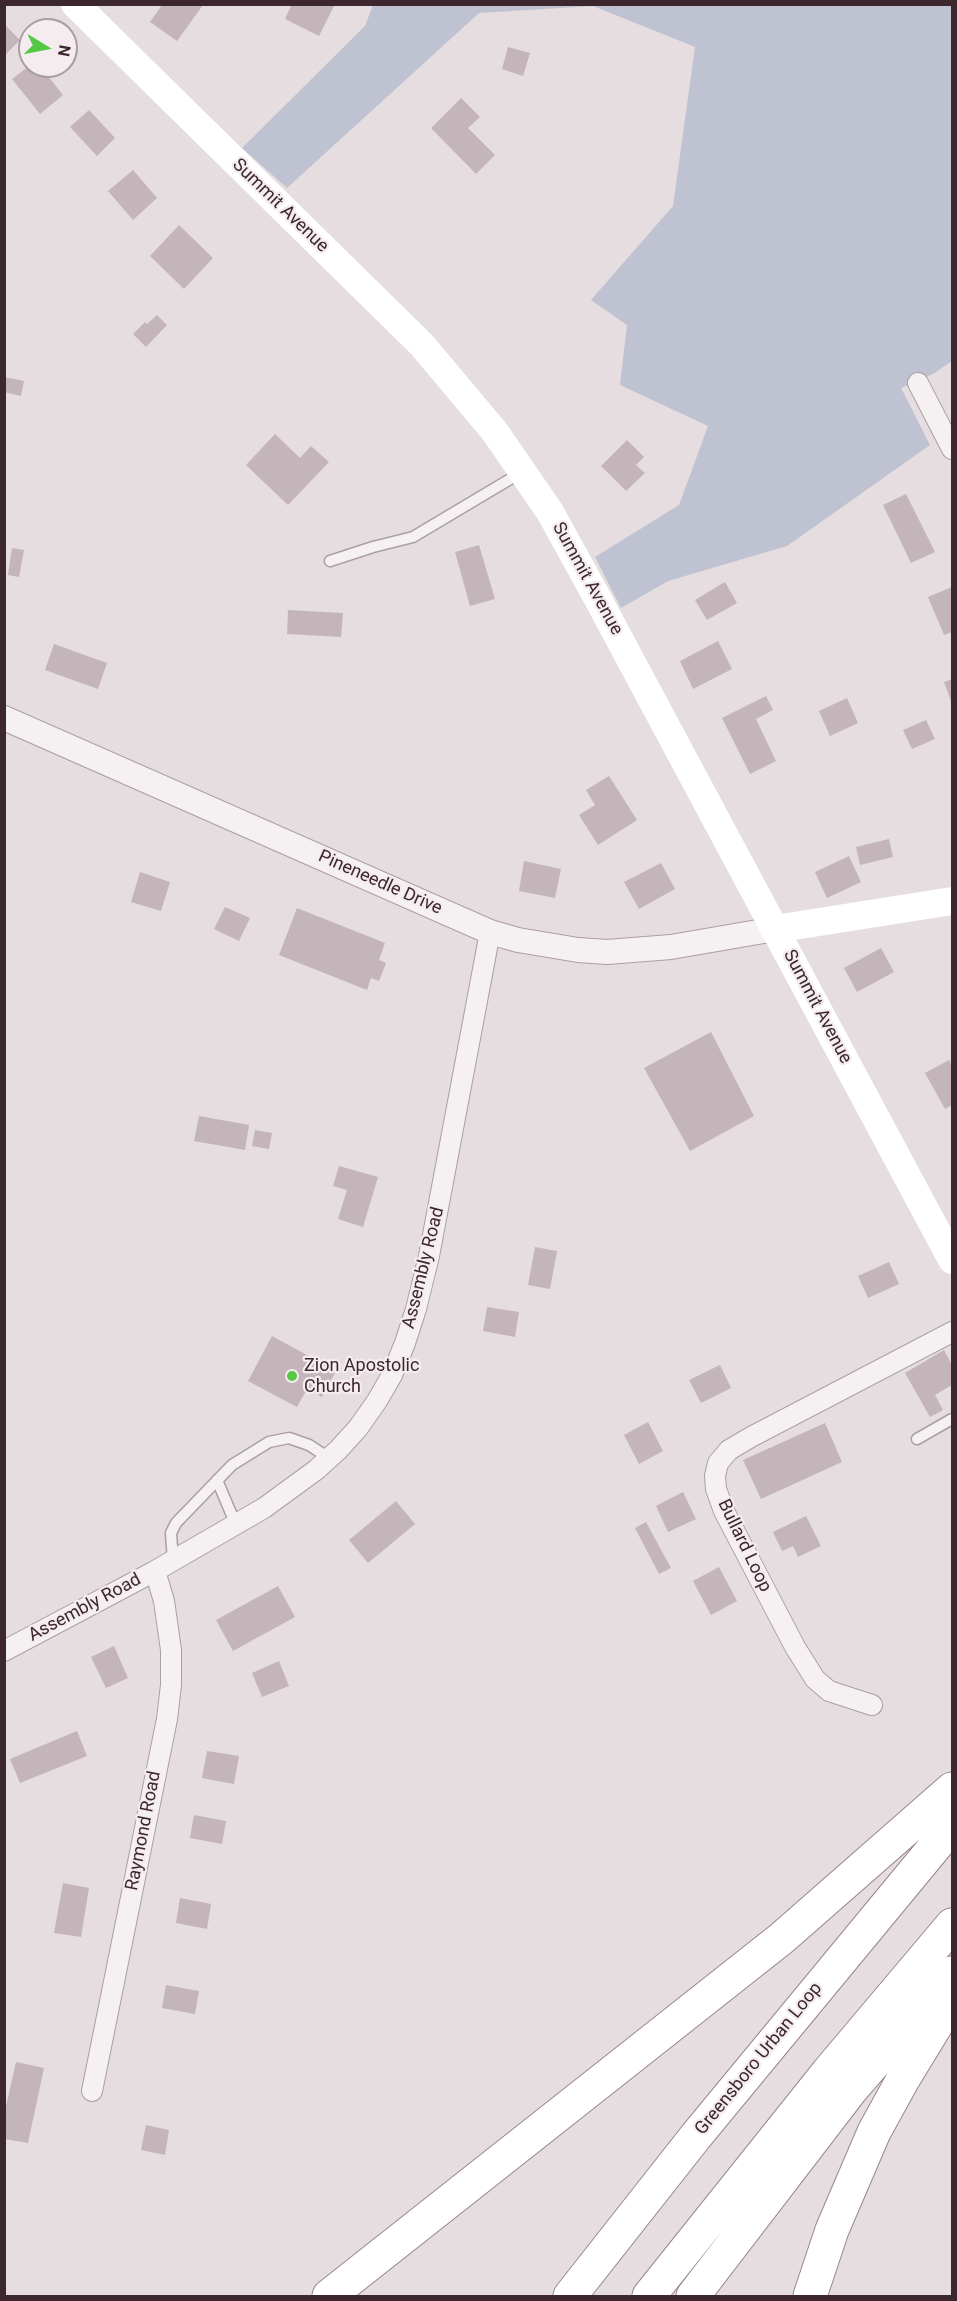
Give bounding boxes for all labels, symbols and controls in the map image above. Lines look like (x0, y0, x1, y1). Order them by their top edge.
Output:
north arrow (18, 18, 78, 78)
text: N (54, 44, 75, 58)
street label: Summit Avenue (227, 155, 333, 257)
street label: Summit Avenue (547, 519, 627, 639)
street label: Pineneedle Drive (315, 846, 445, 920)
street label: Summit Avenue (778, 946, 856, 1068)
street label: Assembly Road (398, 1205, 450, 1331)
place label: Zion Apostolic Church (304, 1355, 419, 1398)
marker: Zion Apostolic Church (285, 1369, 299, 1383)
street label: Bullard Loop (712, 1496, 776, 1596)
street label: Assembly Road (25, 1569, 145, 1647)
street label: Raymond Road (122, 1769, 166, 1893)
street label: Greensboro Urban Loop (691, 1978, 827, 2140)

